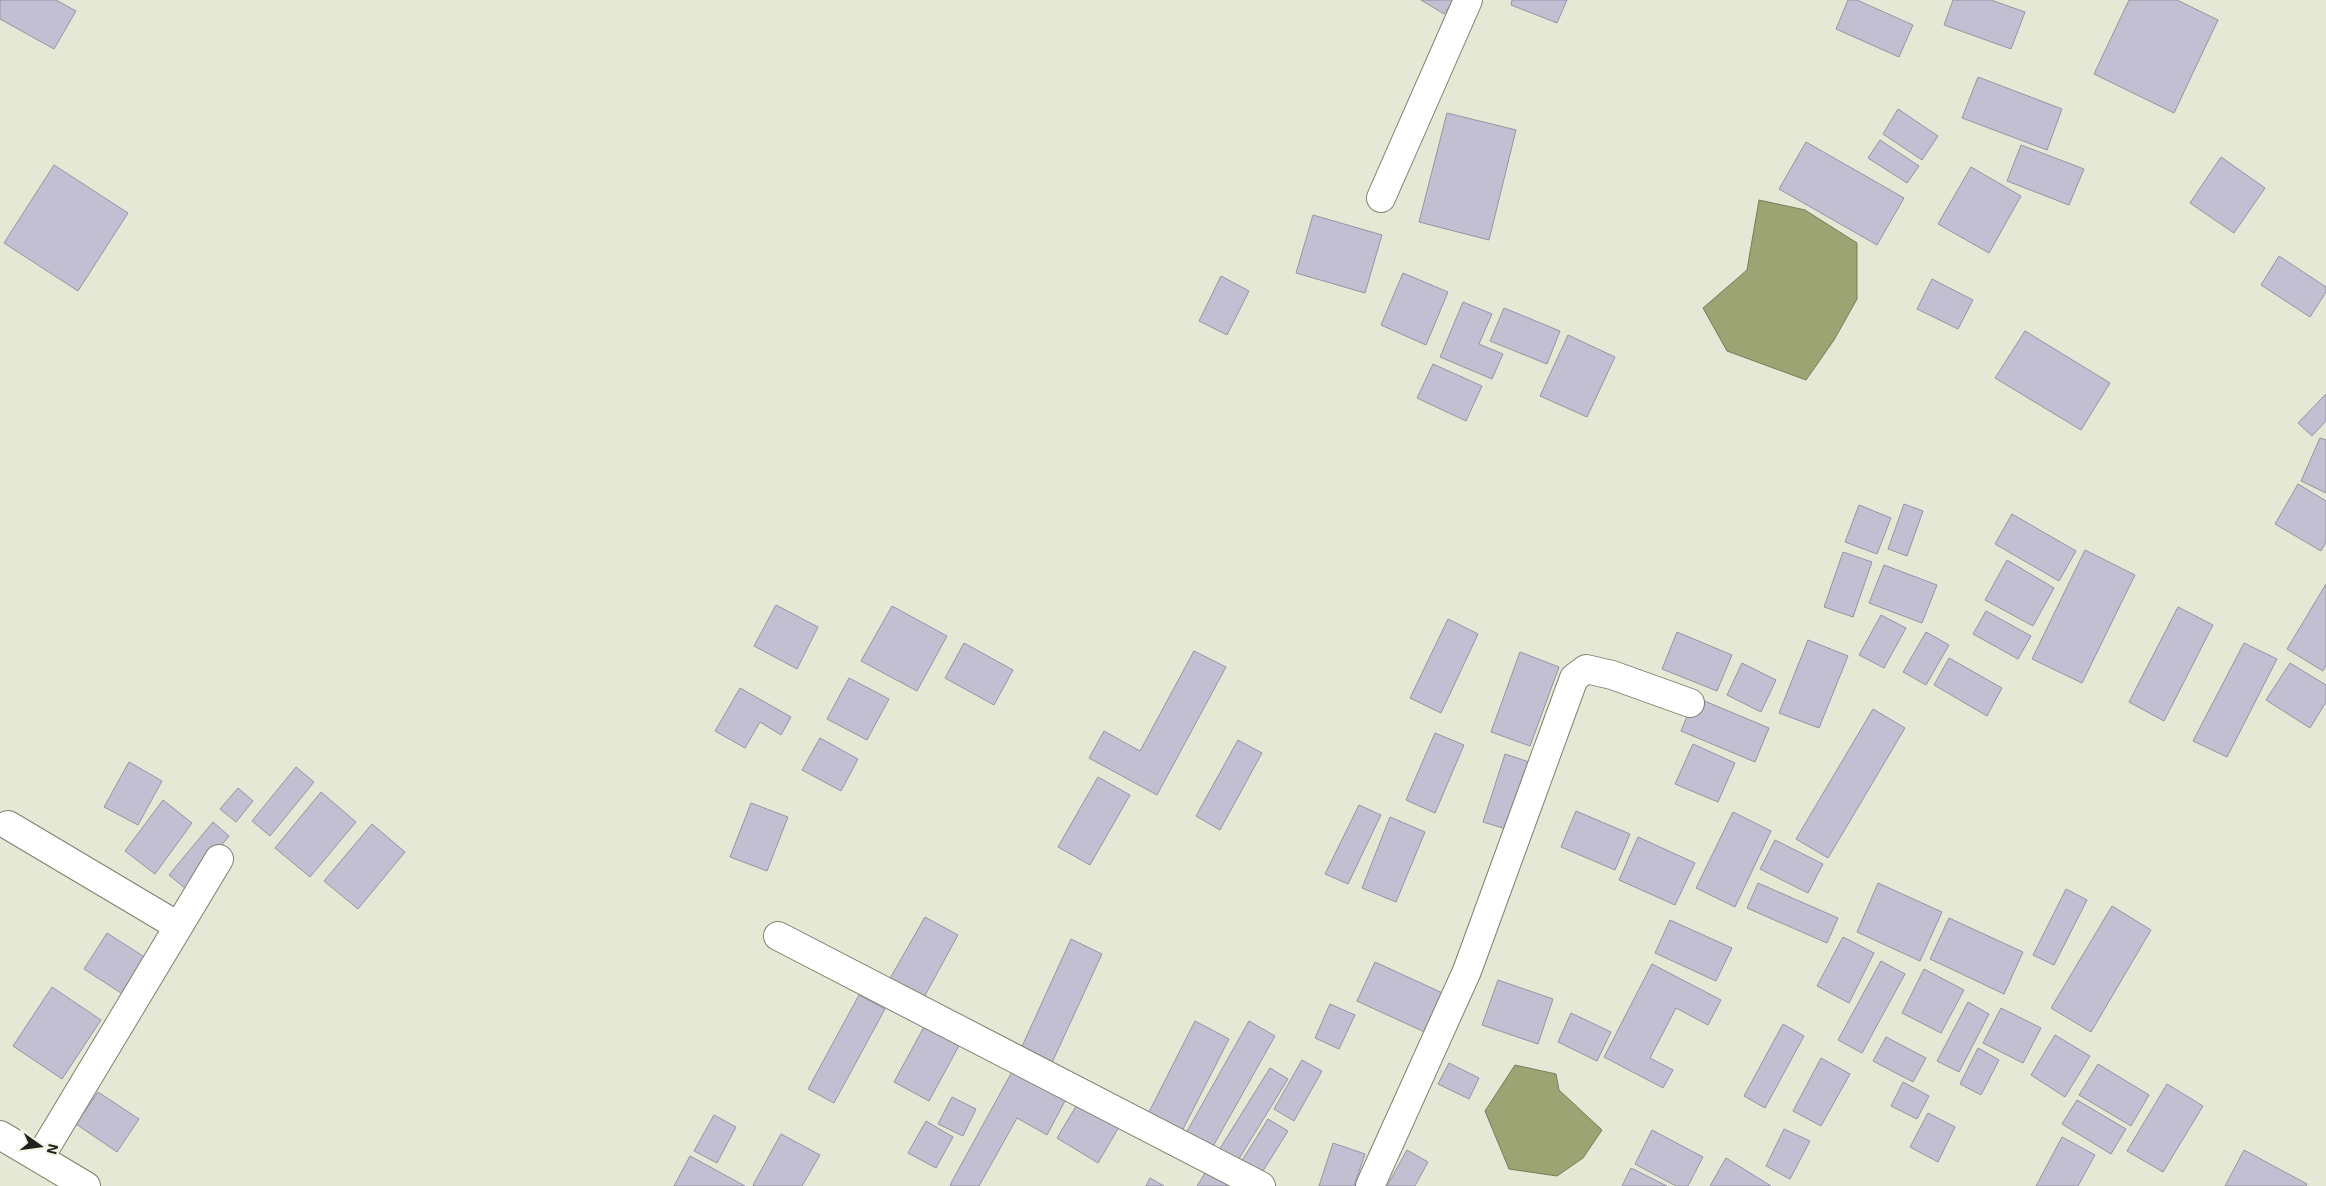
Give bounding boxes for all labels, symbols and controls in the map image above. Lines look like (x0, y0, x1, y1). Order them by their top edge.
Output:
north arrow (15, 1121, 65, 1171)
text: N (44, 1142, 63, 1156)

